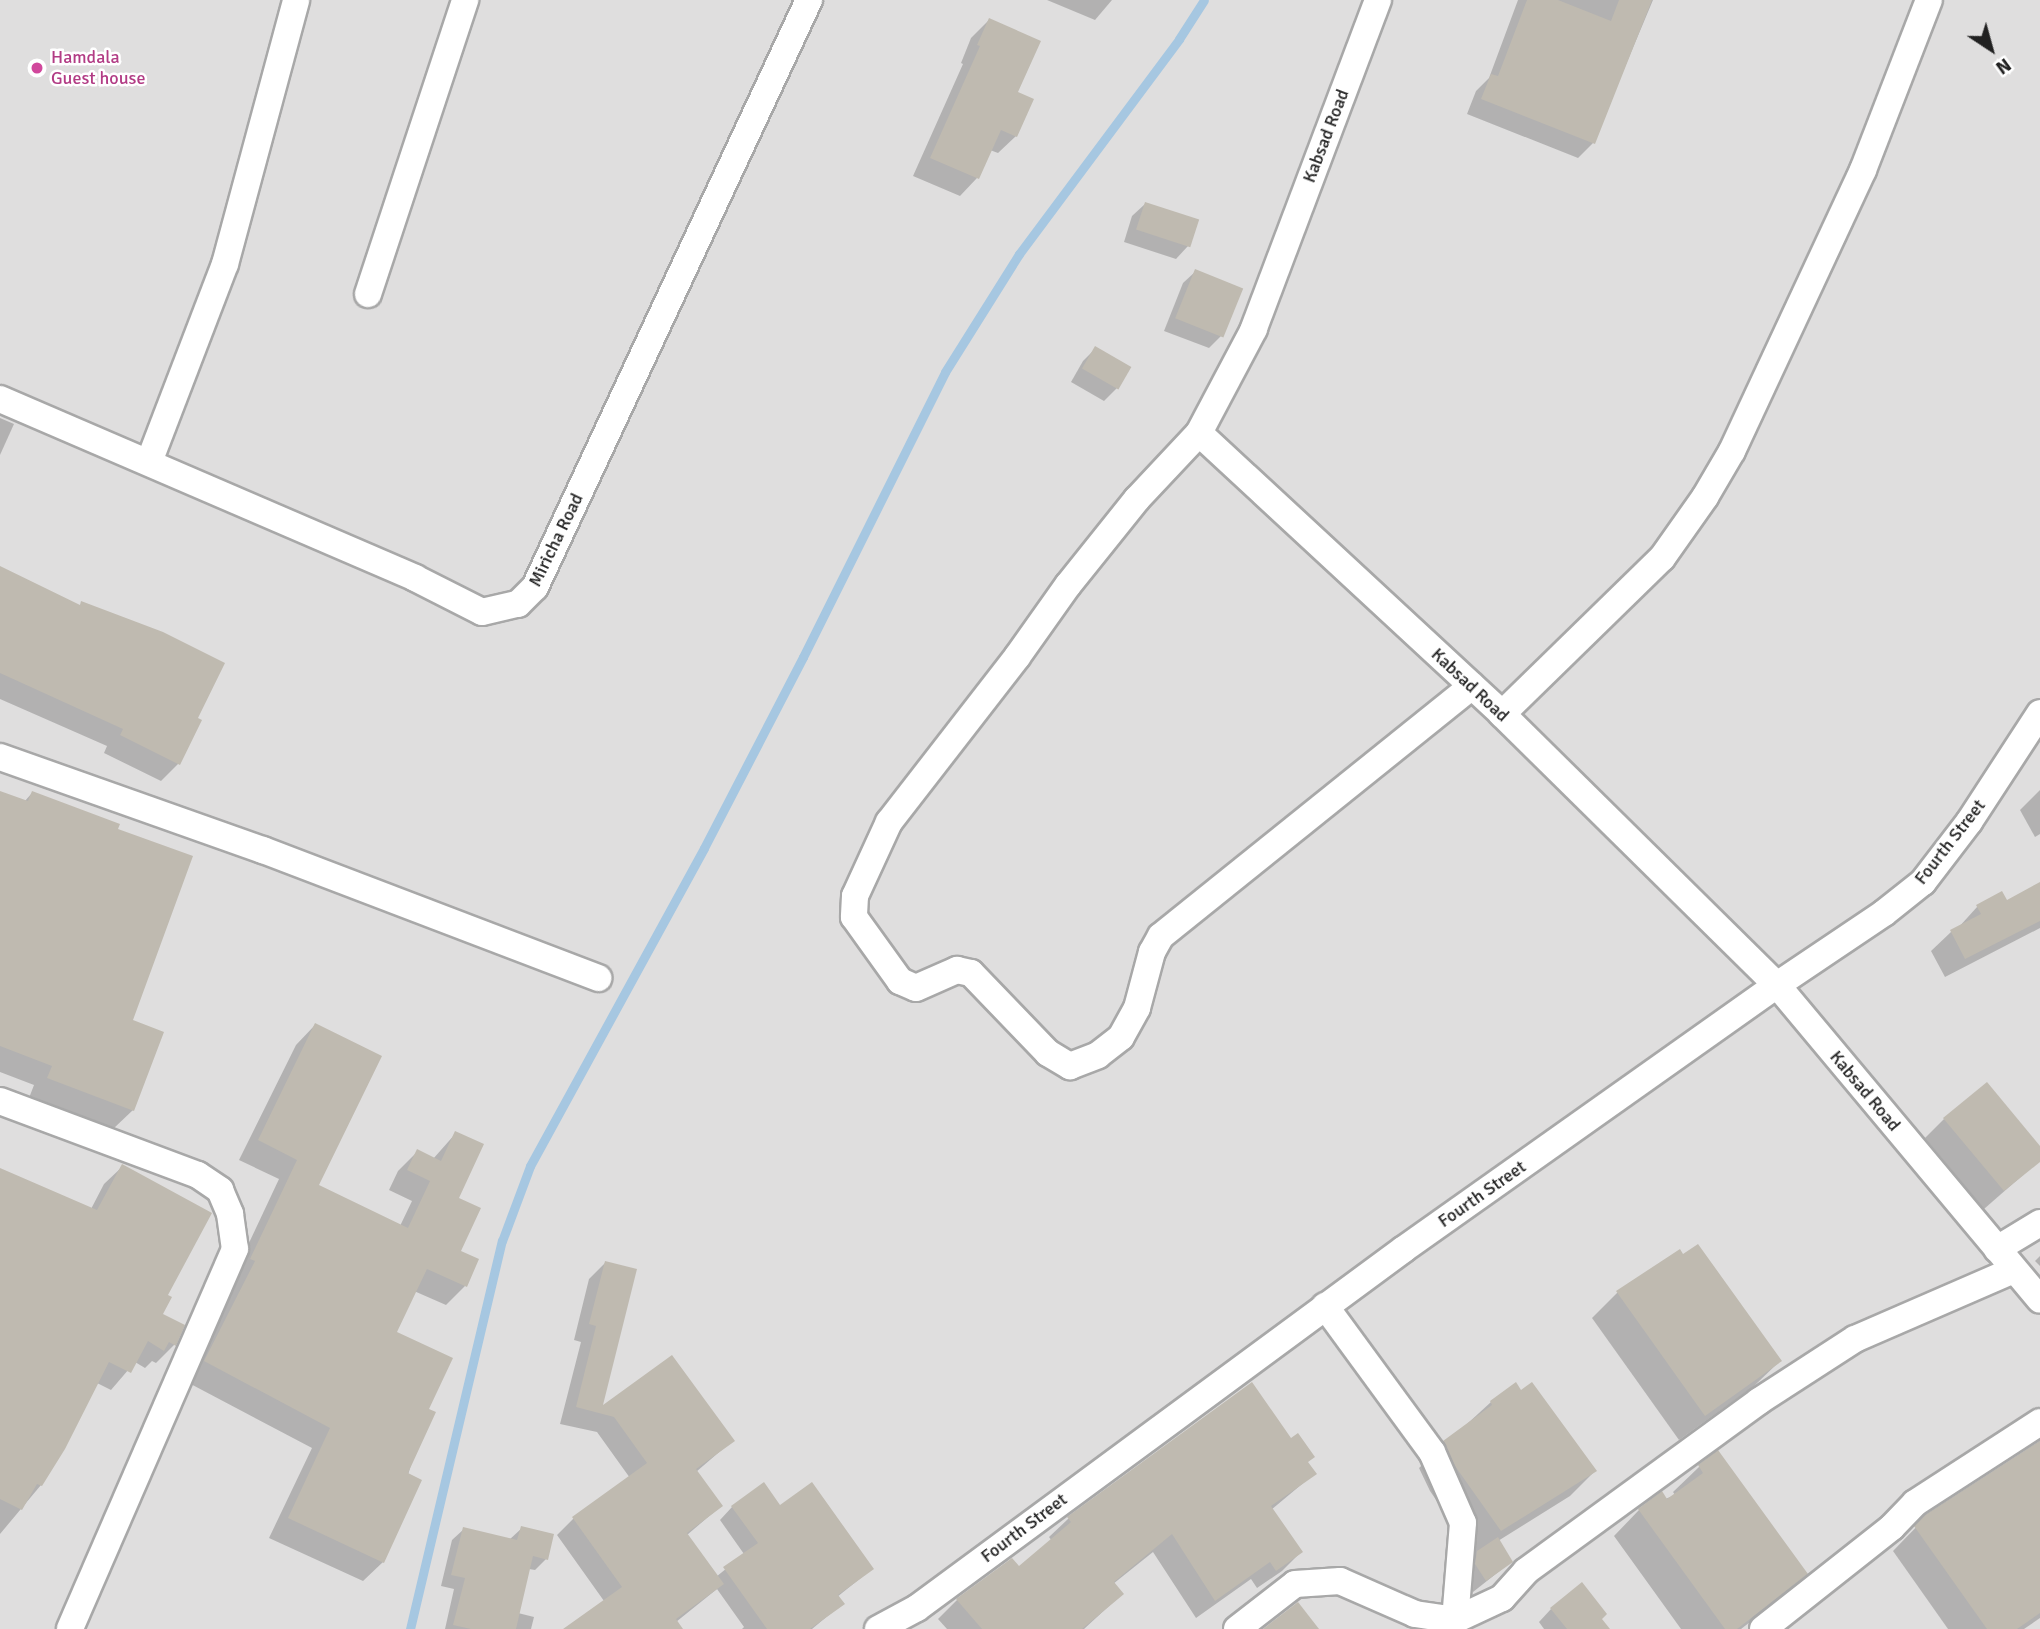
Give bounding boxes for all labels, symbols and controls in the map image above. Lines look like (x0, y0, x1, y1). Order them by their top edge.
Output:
north arrow (1956, 14, 2026, 84)
place label: Hamdala Guest house (51, 47, 145, 90)
text: N (1991, 52, 2016, 80)
marker: Hamdala Guest house (29, 60, 45, 76)
street label: Kabsad Road (1298, 86, 1354, 186)
street label: Miricha Road (524, 490, 588, 590)
street label: Kabsad Road (1427, 644, 1513, 726)
street label: Fourth Street (1910, 795, 1990, 889)
street label: Kabsad Road (1825, 1046, 1905, 1136)
street label: Fourth Street (1434, 1156, 1530, 1232)
street label: Fourth Street (977, 1489, 1071, 1567)

